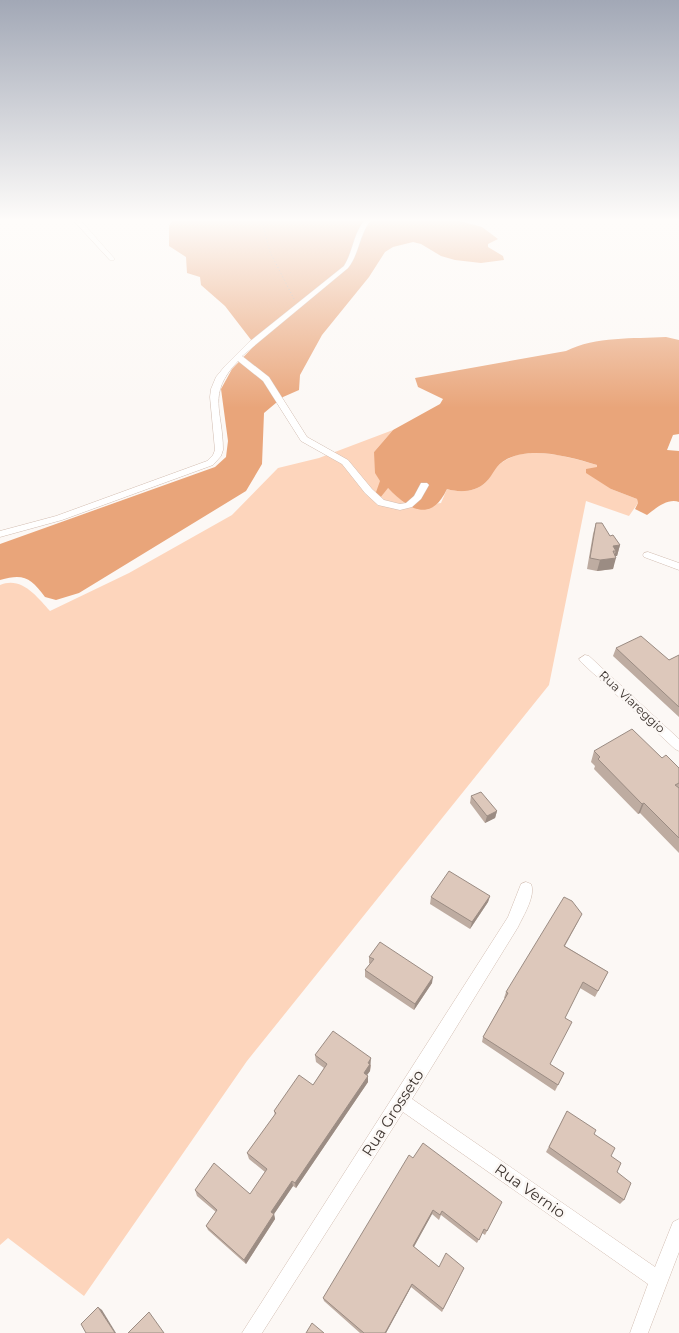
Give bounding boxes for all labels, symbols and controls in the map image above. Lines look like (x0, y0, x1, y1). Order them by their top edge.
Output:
street label: Rua Viareggio (596, 667, 668, 736)
street label: Rua Grosseto (358, 1066, 428, 1160)
street label: Rua Vernio (491, 1159, 569, 1222)

